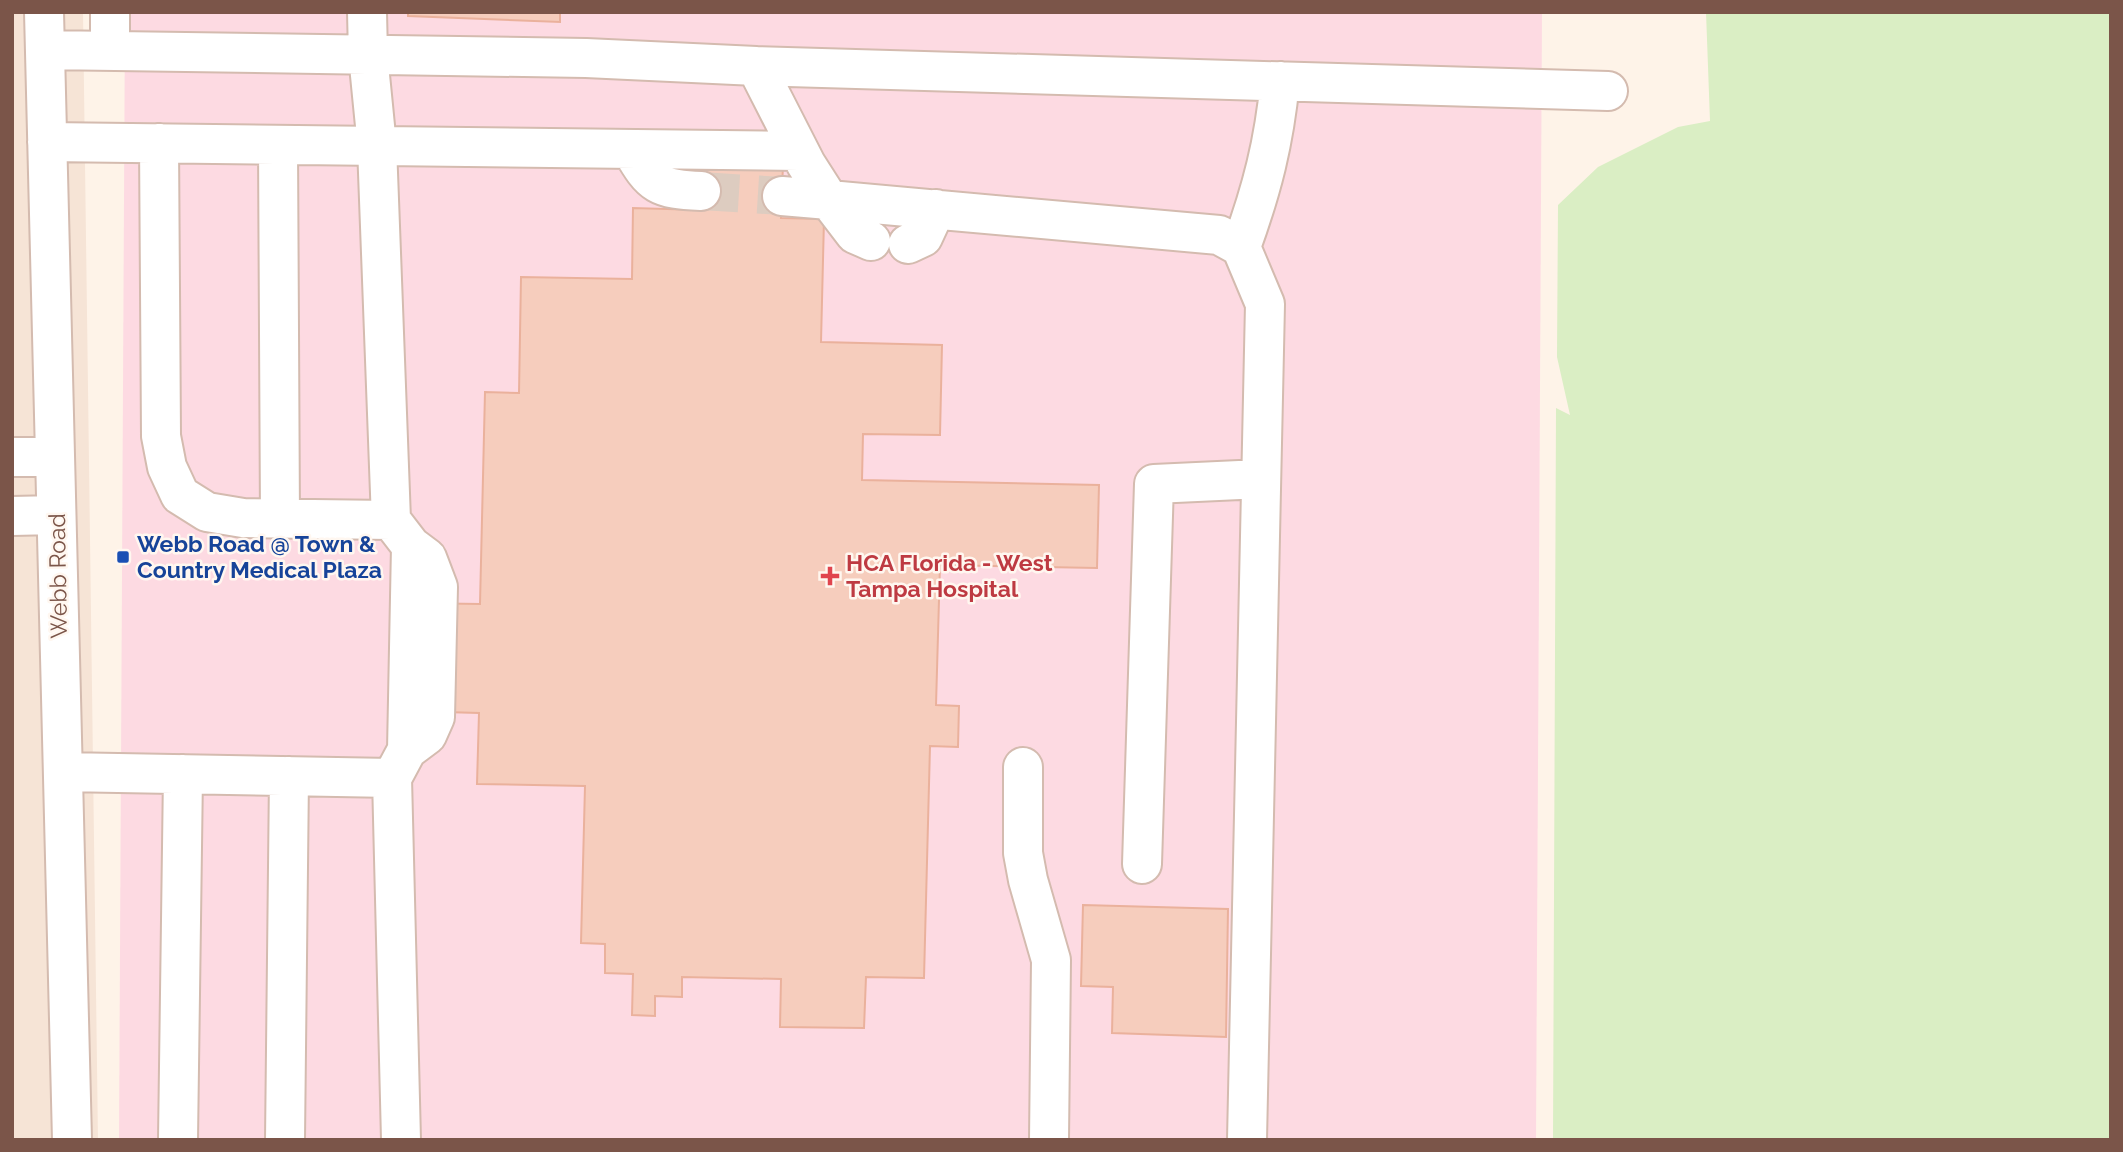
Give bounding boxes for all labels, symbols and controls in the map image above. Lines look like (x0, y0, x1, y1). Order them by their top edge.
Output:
street label: Webb Road (43, 513, 72, 639)
place label: Webb Road @ Town & Country Medical Plaza (137, 530, 382, 583)
marker: Webb Road @ Town & Country Medical Plaza (115, 549, 131, 565)
place label: HCA Florida - West Tampa Hospital (846, 549, 1053, 602)
marker: HCA Florida - West Tampa Hospital (820, 566, 840, 586)

